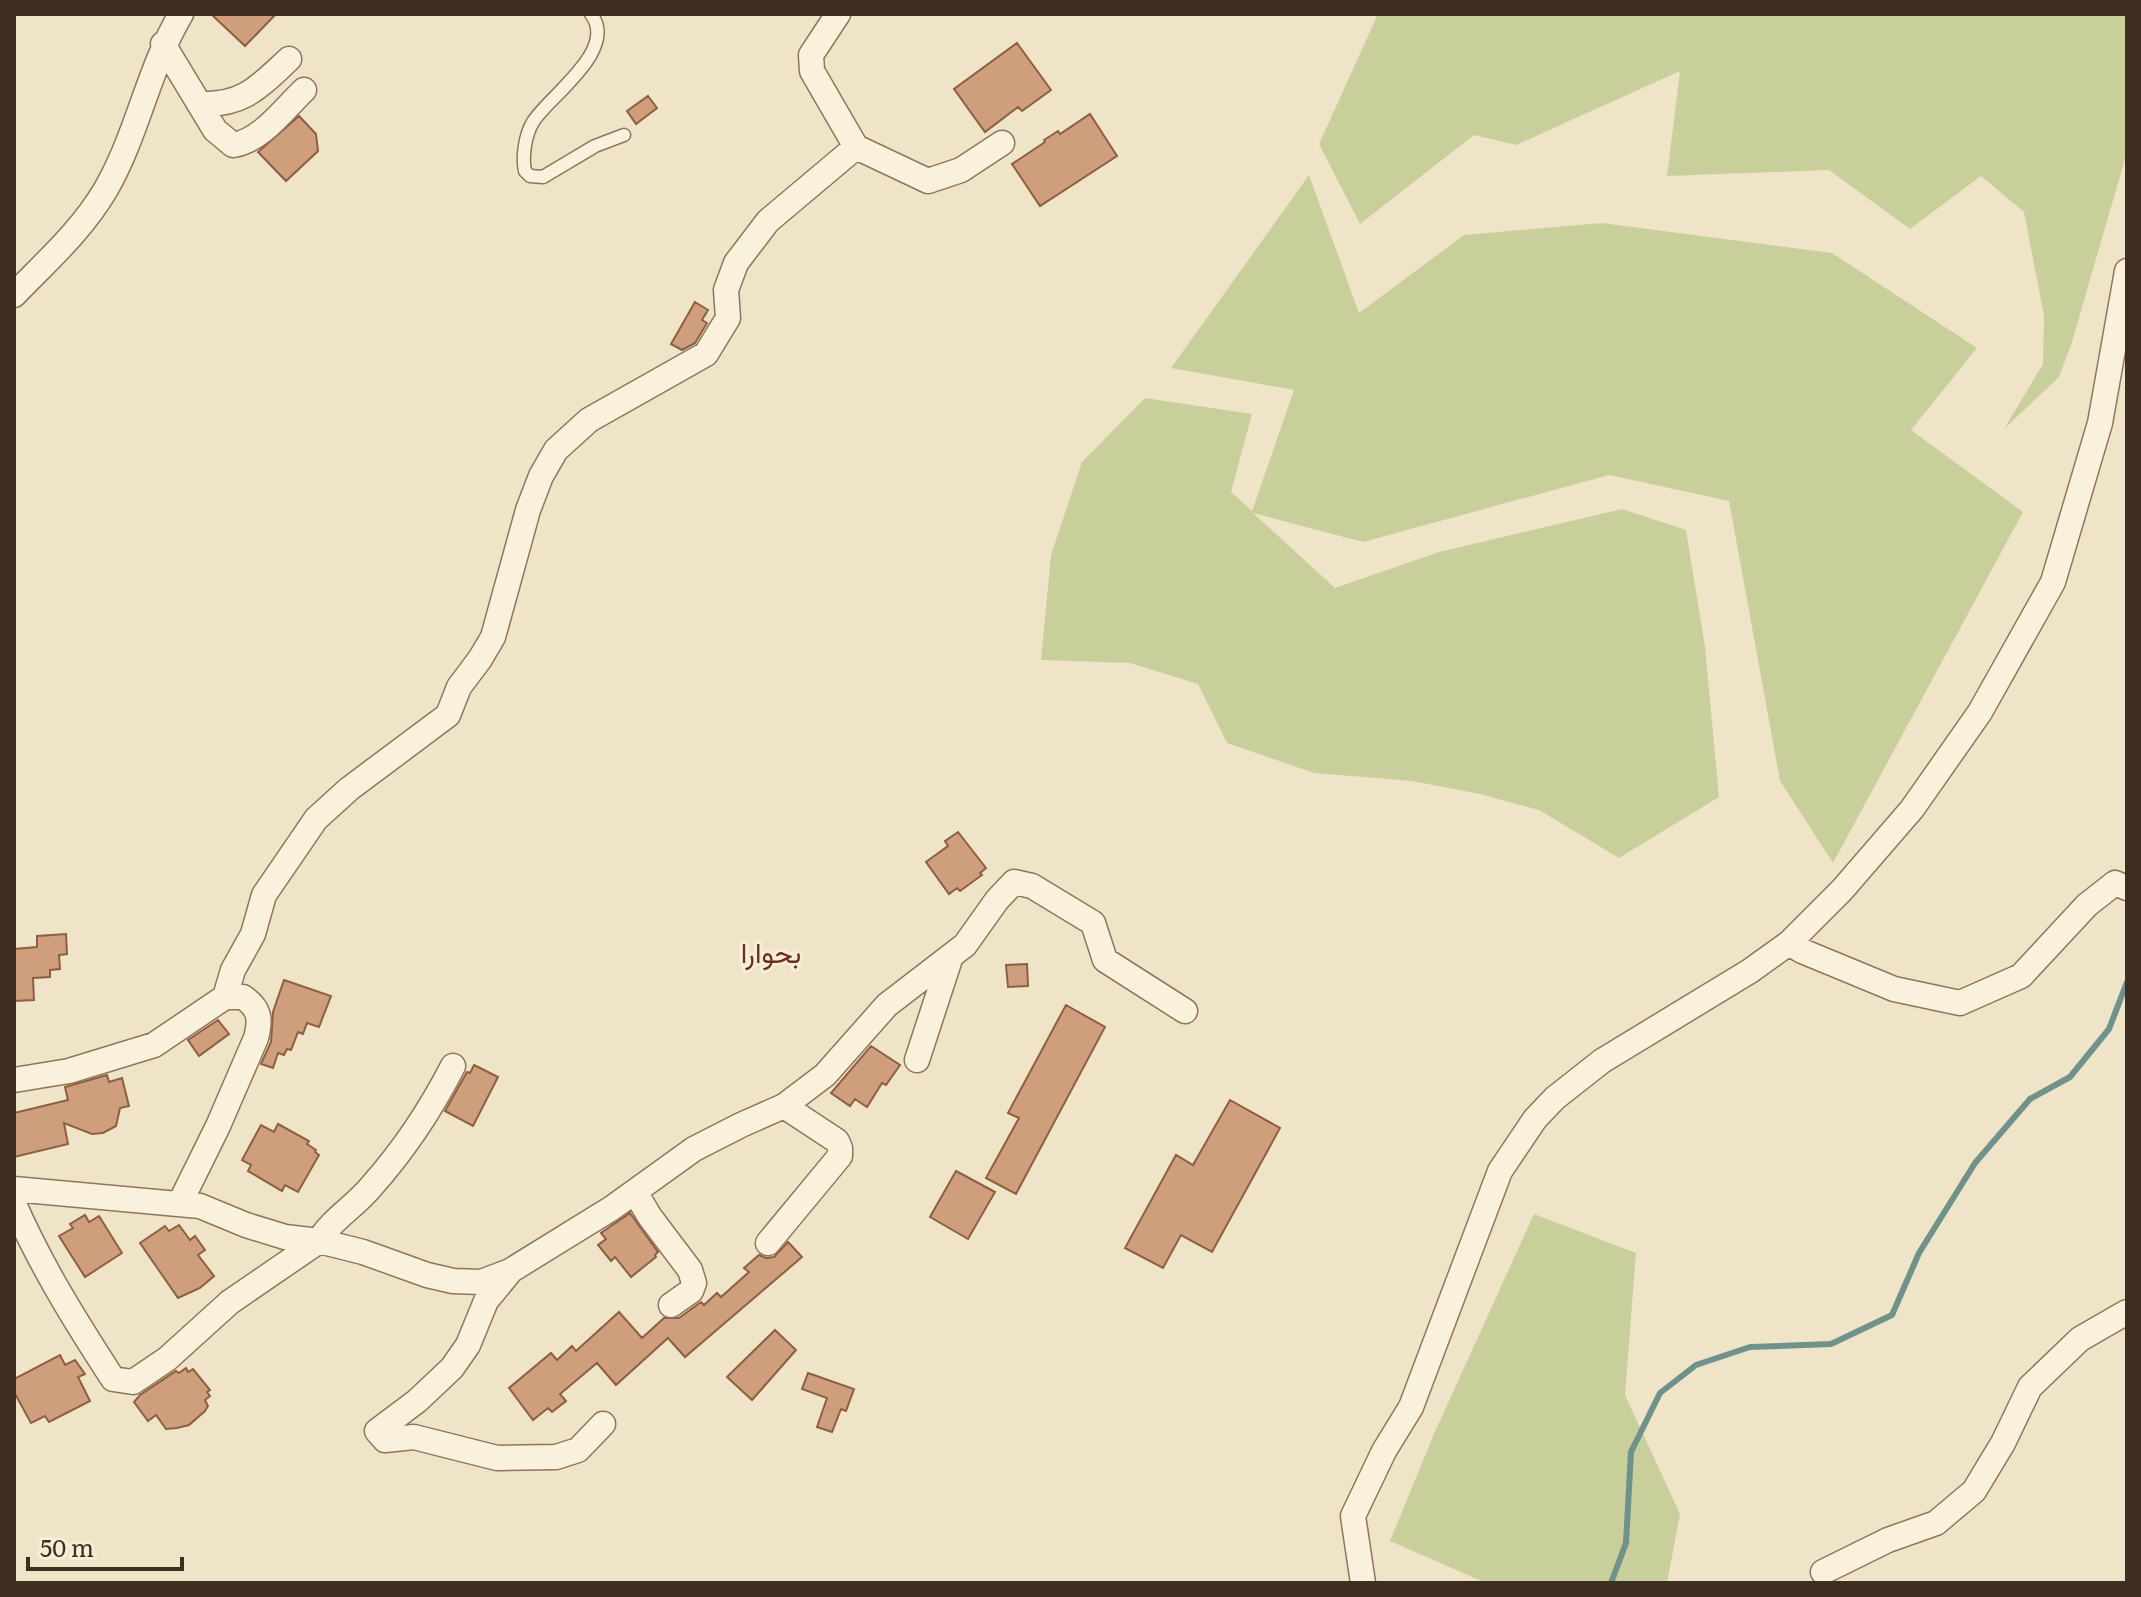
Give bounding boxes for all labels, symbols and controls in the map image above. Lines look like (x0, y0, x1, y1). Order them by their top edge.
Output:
district label: بحوارا (741, 930, 801, 972)
scale bar (28, 1521, 182, 1571)
text: 50 m (40, 1529, 94, 1564)

